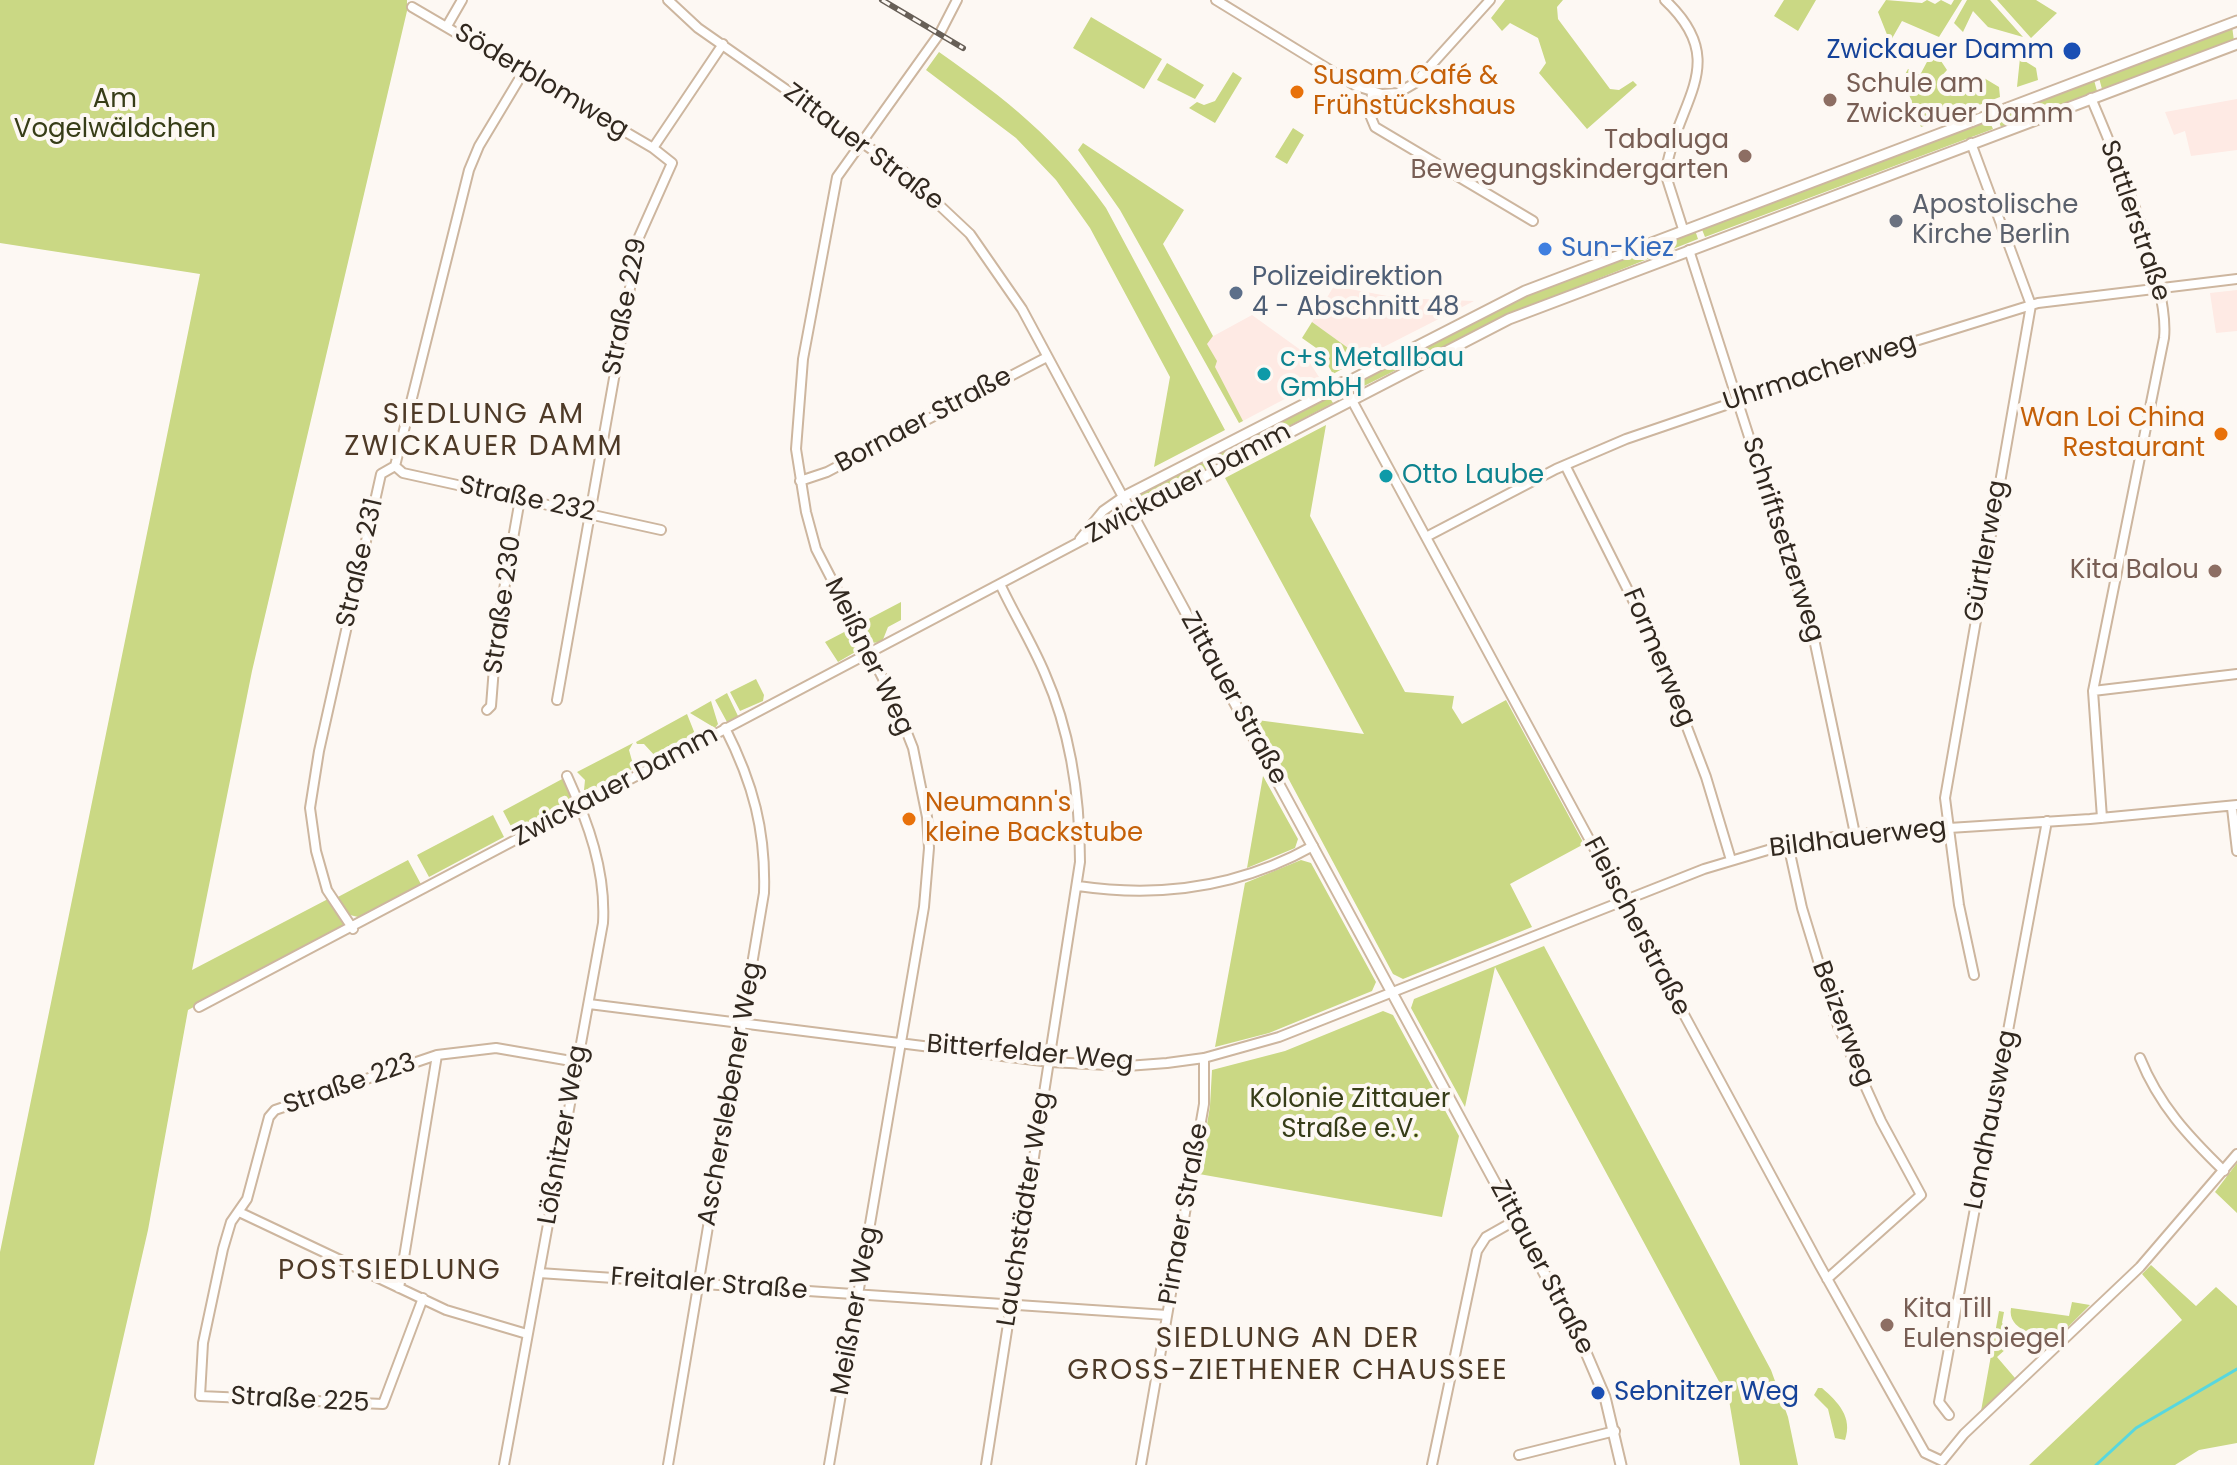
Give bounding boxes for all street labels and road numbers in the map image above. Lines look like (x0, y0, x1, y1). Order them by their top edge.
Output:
street label: Söderblomweg (448, 18, 634, 146)
street label: Zittauer Straße (777, 78, 949, 218)
street label: Sattlerstraße (2092, 136, 2176, 306)
street label: Straße 229 (597, 236, 655, 378)
street label: Uhrmacherweg (1719, 327, 1921, 419)
street label: Bornaer Straße (831, 361, 1017, 481)
street label: Zwickauer Damm (1081, 417, 1297, 551)
street label: Schriftsetzerweg (1734, 434, 1830, 646)
street label: Straße 232 (456, 470, 598, 530)
street label: Gürtlerweg (1959, 478, 2015, 624)
street label: Straße 231 (331, 495, 391, 631)
street label: Straße 230 (479, 534, 529, 676)
street label: Meißner Weg (816, 573, 920, 741)
street label: Formerweg (1615, 584, 1701, 732)
street label: Zittauer Straße (1173, 607, 1293, 791)
street label: Zwickauer Damm (508, 720, 724, 854)
street label: Bildhauerweg (1768, 813, 1948, 865)
street label: Fleischerstraße (1576, 832, 1696, 1022)
street label: Beizerweg (1804, 957, 1880, 1091)
street label: Ascherslebener Weg (692, 960, 770, 1228)
street label: Landhausweg (1959, 1027, 2025, 1213)
street label: Bitterfelder Weg (925, 1029, 1135, 1079)
street label: Lößnitzer Weg (533, 1043, 595, 1227)
street label: Straße 223 (280, 1048, 420, 1122)
street label: Lauchstädter Weg (992, 1089, 1060, 1329)
street label: Pirnaer Straße (1154, 1121, 1216, 1307)
street label: Zittauer Straße (1482, 1176, 1600, 1360)
street label: Meißner Weg (826, 1224, 886, 1398)
street label: Freitaler Straße (609, 1263, 809, 1307)
street label: Straße 225 (230, 1382, 370, 1420)

